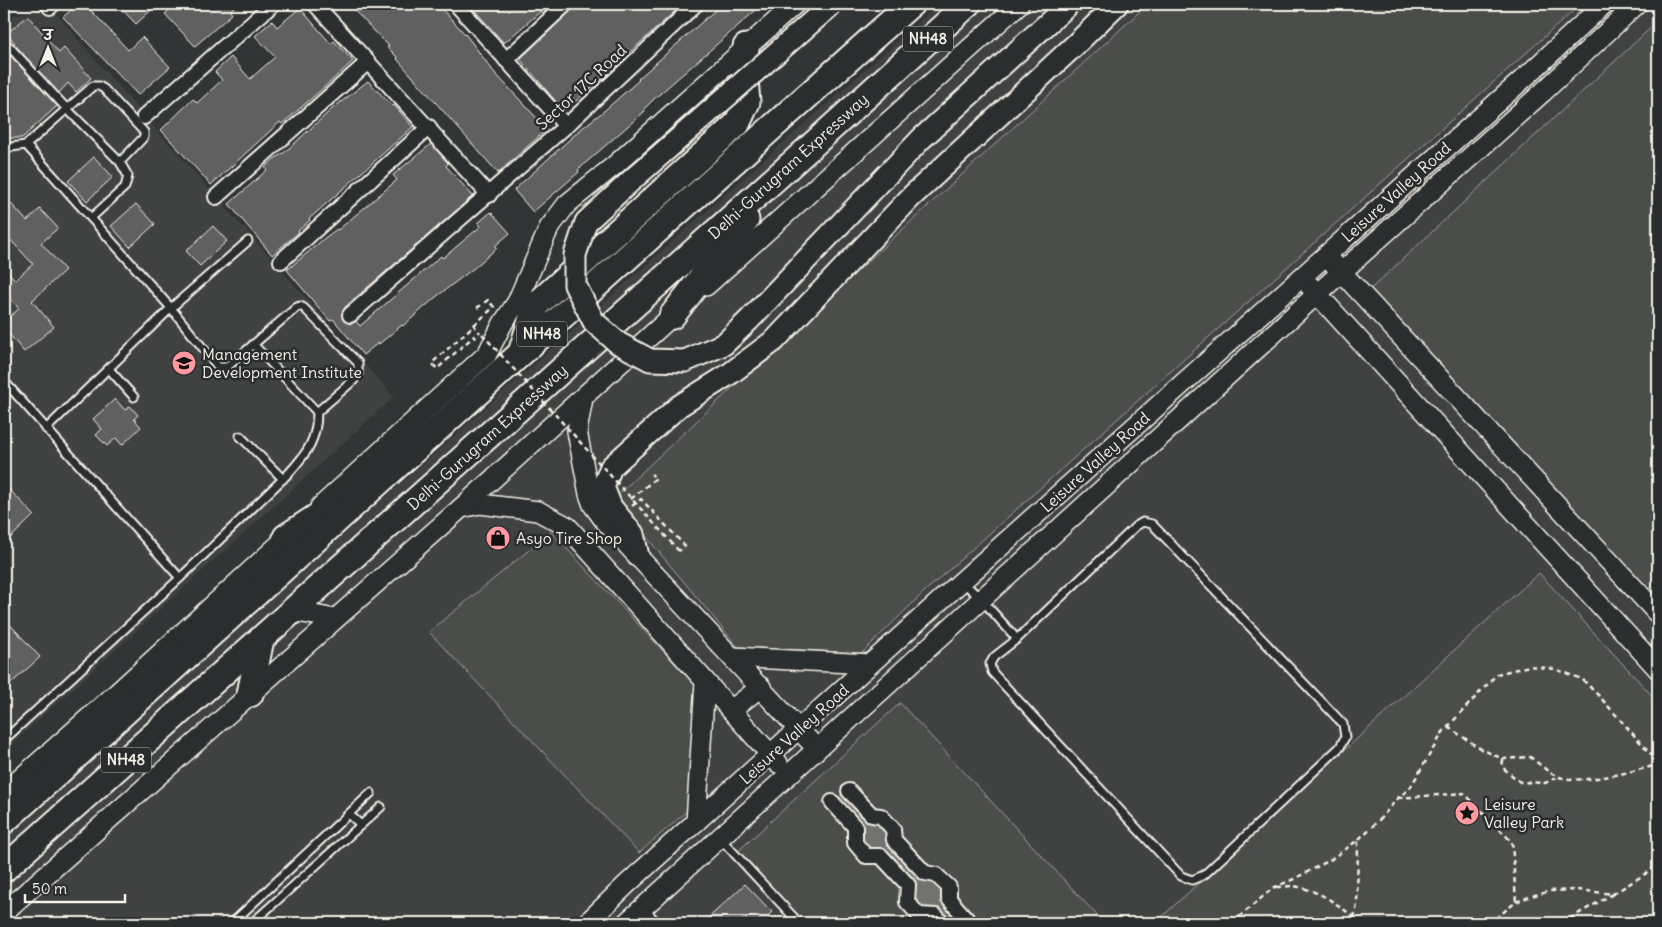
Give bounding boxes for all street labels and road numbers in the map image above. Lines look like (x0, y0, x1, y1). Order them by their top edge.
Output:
road number: NH48 (903, 26, 953, 52)
street label: Sector 17C Road (532, 40, 630, 134)
street label: Delhi-Gurugram Expressway (704, 89, 872, 243)
street label: Leisure Valley Road (1337, 138, 1455, 246)
road number: NH48 (517, 322, 567, 346)
street label: Delhi-Gurugram Expressway (403, 360, 571, 514)
street label: Leisure Valley Road (1036, 408, 1154, 516)
street label: Leisure Valley Road (735, 680, 853, 788)
road number: NH48 (101, 748, 151, 772)

